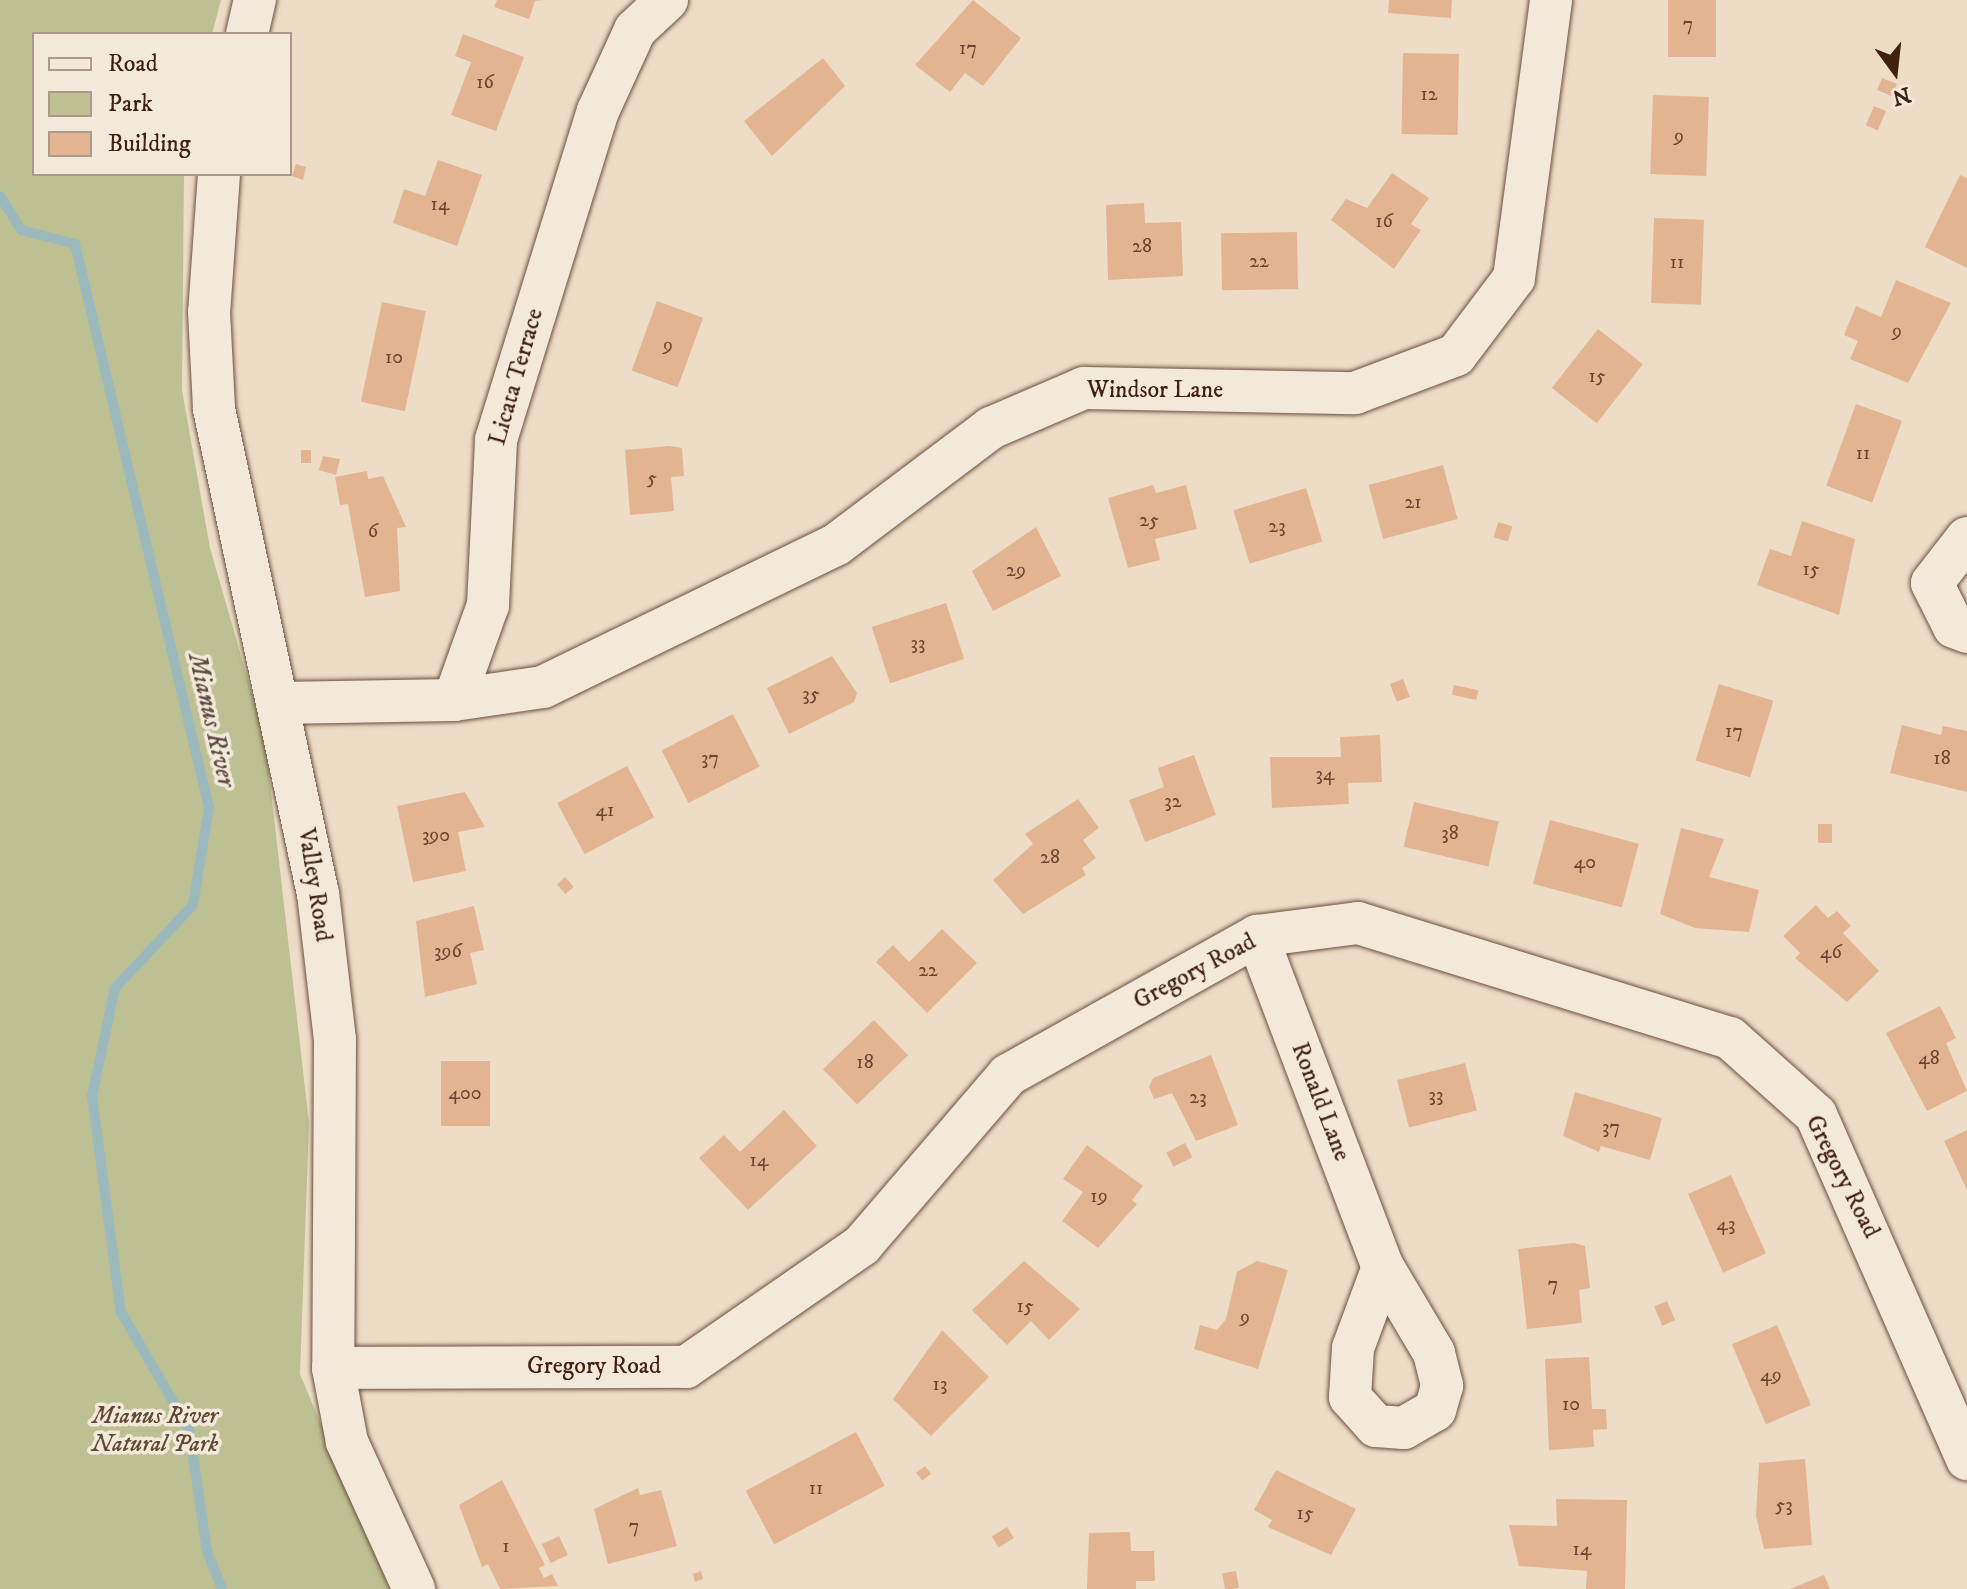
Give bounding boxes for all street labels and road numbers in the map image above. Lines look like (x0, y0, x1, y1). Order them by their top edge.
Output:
street label: Licata Terrace (484, 305, 550, 449)
street label: Windsor Lane (1087, 377, 1223, 405)
street label: Valley Road (291, 826, 337, 944)
street label: Gregory Road (1129, 928, 1261, 1016)
street label: Ronald Lane (1284, 1039, 1356, 1165)
street label: Gregory Road (1799, 1111, 1885, 1243)
street label: Gregory Road (527, 1353, 661, 1381)

